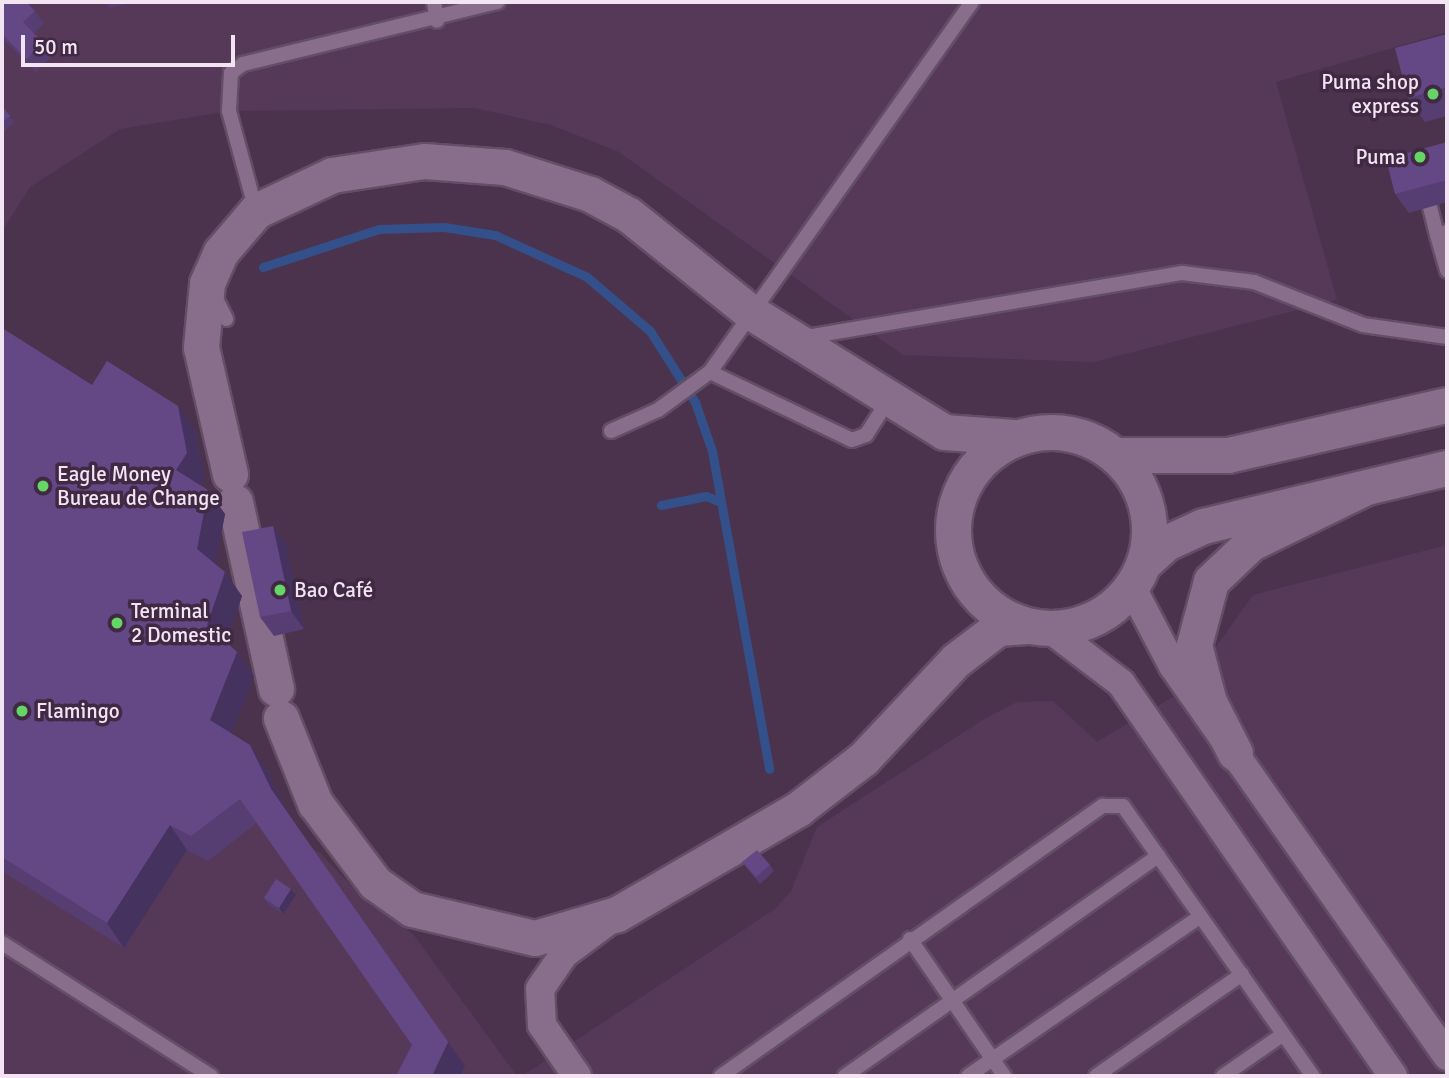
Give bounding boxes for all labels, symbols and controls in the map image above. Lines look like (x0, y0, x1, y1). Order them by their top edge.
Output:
scale bar (24, 21, 238, 65)
text: 50 m (34, 34, 78, 60)
place label: Puma shop express (1321, 69, 1419, 119)
marker: Puma shop express (1425, 86, 1441, 102)
place label: Puma (1355, 144, 1406, 170)
marker: Puma (1412, 149, 1428, 165)
place label: Eagle Money Bureau de Change (57, 461, 220, 511)
marker: Eagle Money Bureau de Change (35, 478, 51, 494)
place label: Bao Café (294, 577, 373, 603)
marker: Bao Café (272, 582, 288, 598)
place label: Terminal 2 Domestic (131, 598, 231, 648)
marker: Terminal 2 Domestic (109, 615, 125, 631)
place label: Flamingo (36, 698, 120, 724)
marker: Flamingo (14, 703, 30, 719)

